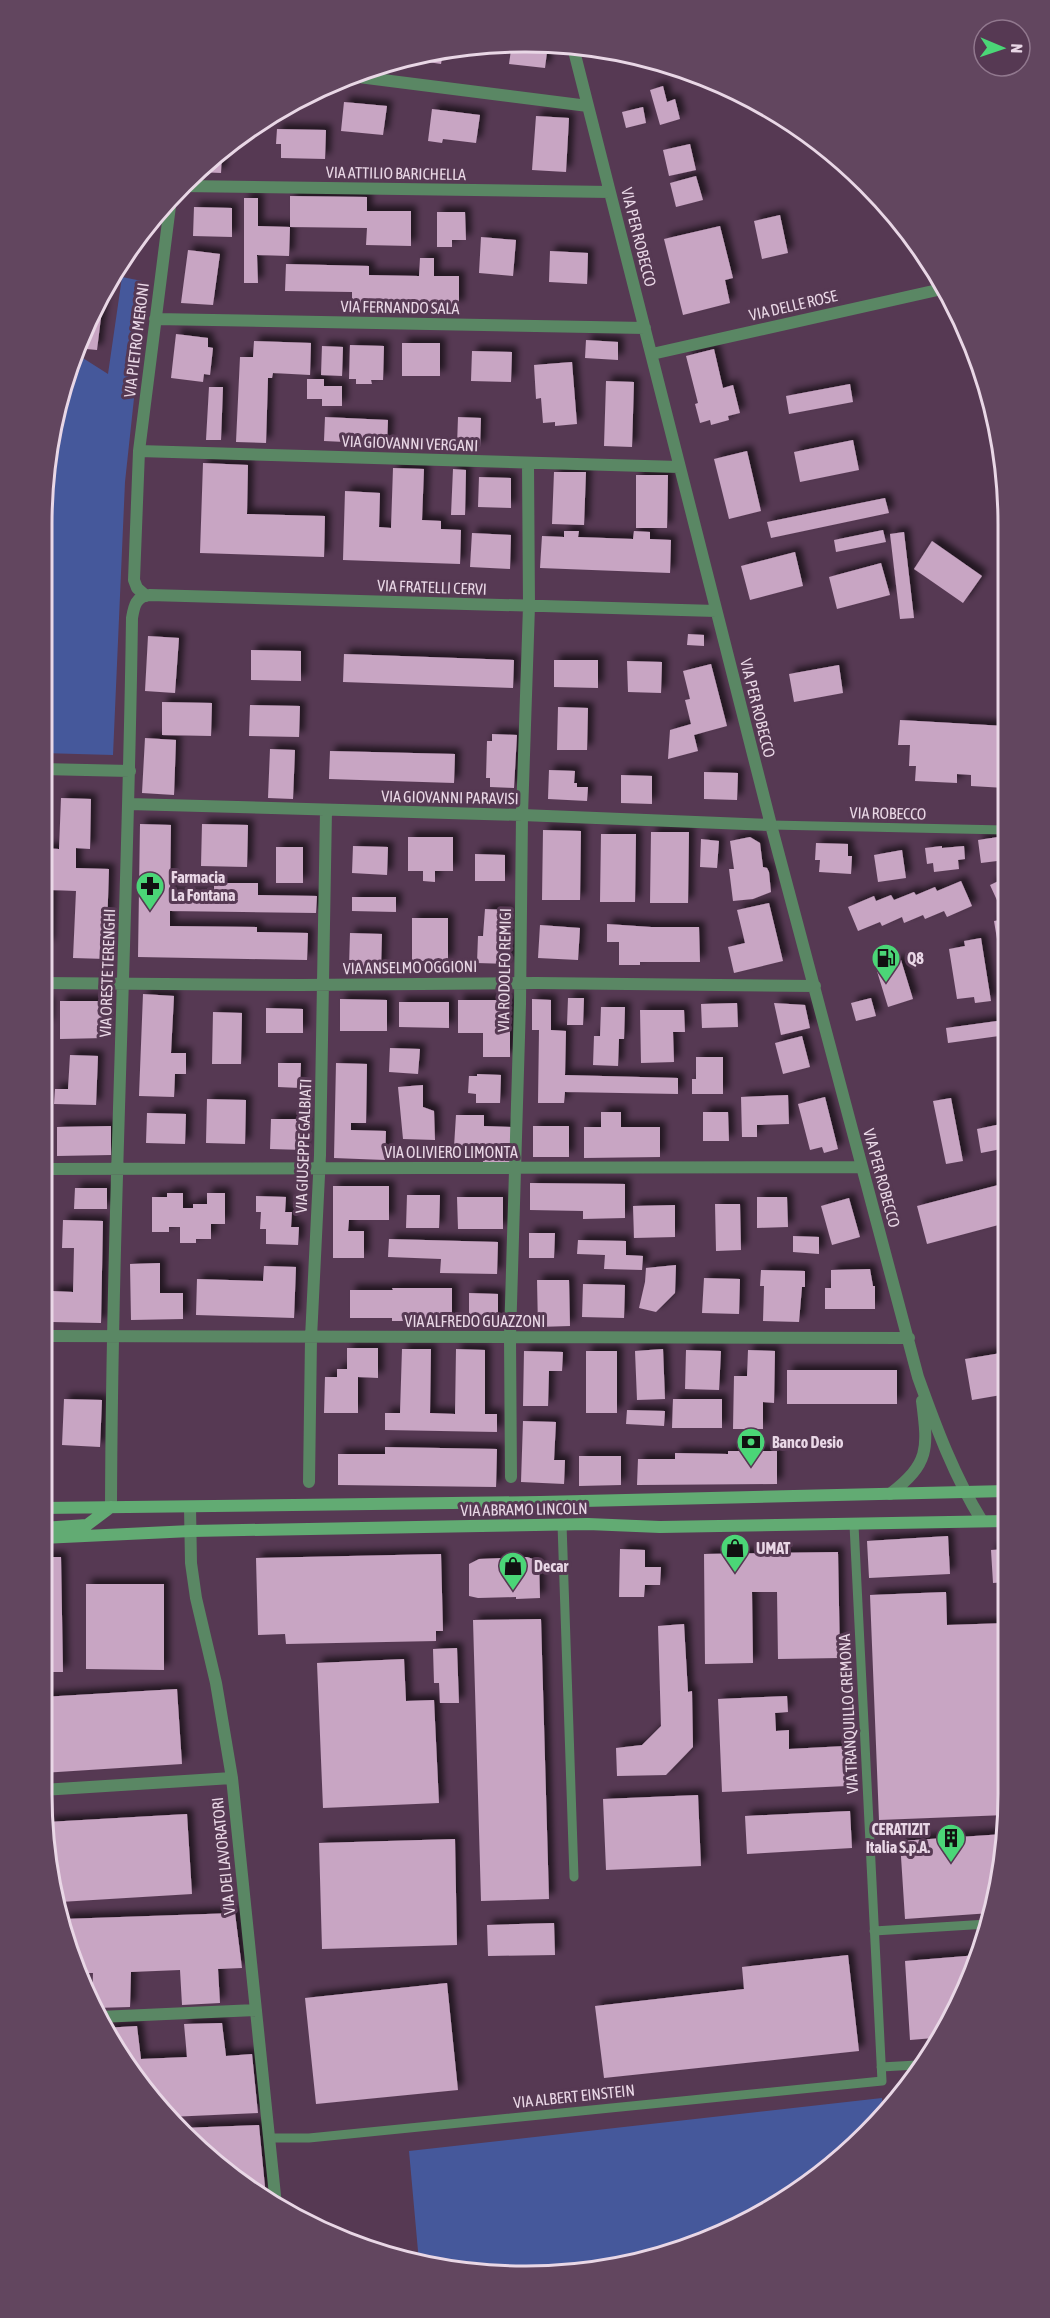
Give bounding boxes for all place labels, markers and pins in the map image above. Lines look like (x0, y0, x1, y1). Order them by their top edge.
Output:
place label: Farmacia La Fontana (171, 868, 235, 904)
pharmacy icon: Farmacia La Fontana (134, 870, 166, 912)
fuel station icon: Q8 (870, 942, 902, 984)
place label: Q8 (907, 949, 924, 967)
bank icon: Banco Desio (735, 1426, 767, 1468)
place label: Banco Desio (772, 1433, 844, 1451)
shop icon: UMAT (719, 1532, 751, 1574)
place label: UMAT (756, 1539, 791, 1557)
shop icon: Decar (497, 1550, 529, 1592)
place label: Decar (534, 1557, 569, 1575)
place label: CERATIZIT Italia S.p.A. (866, 1820, 931, 1856)
building icon: CERATIZIT Italia S.p.A. (935, 1822, 967, 1864)

